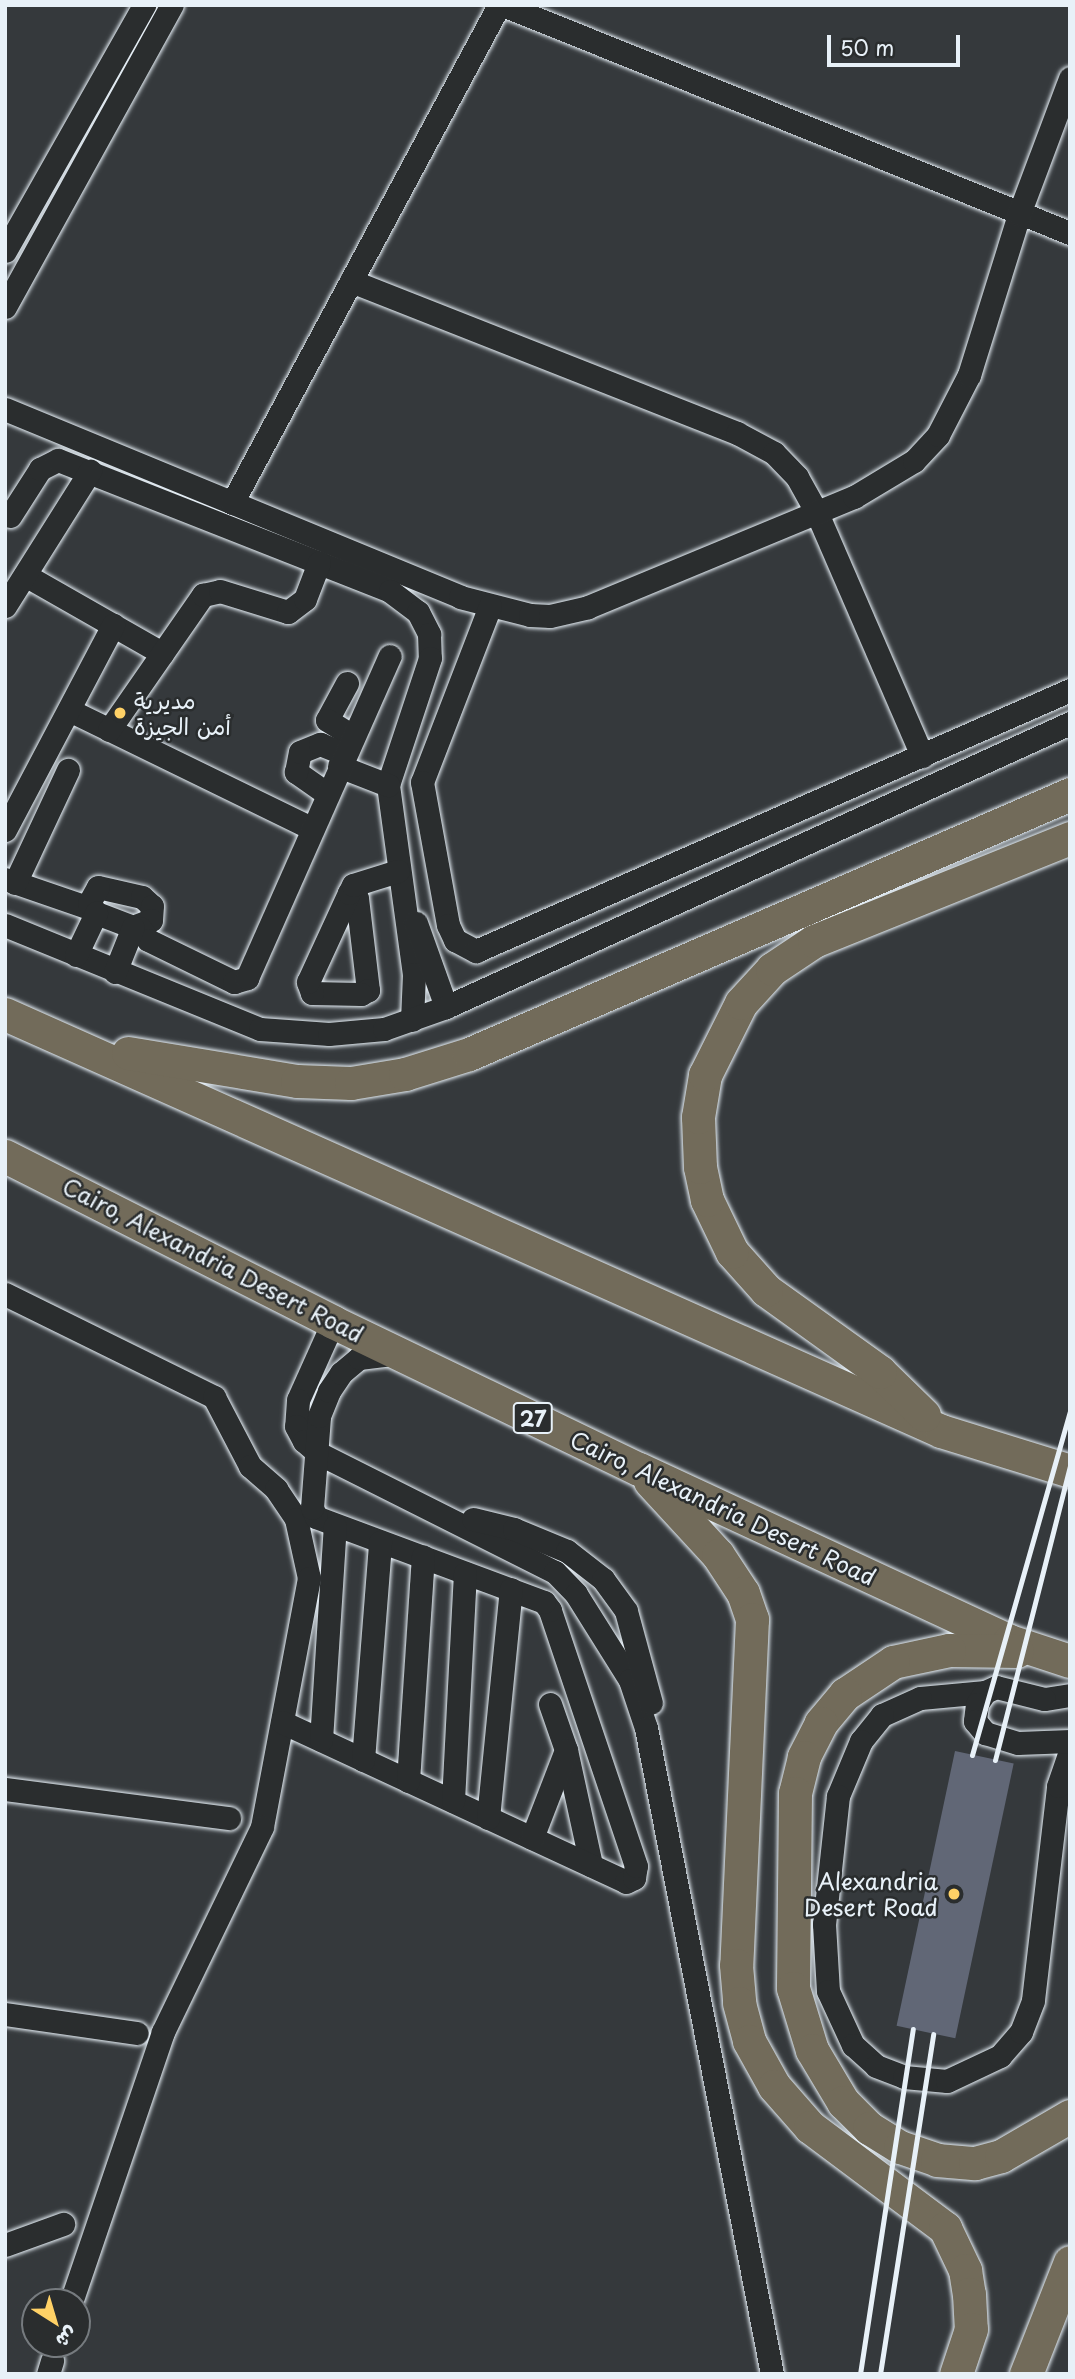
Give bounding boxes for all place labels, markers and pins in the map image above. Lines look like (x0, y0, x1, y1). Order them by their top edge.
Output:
place label: مديرية أمن الجيزة (134, 686, 231, 740)
marker: مديرية أمن الجيزة (112, 705, 128, 721)
place label: Alexandria Desert Road (803, 1867, 938, 1921)
marker: Alexandria Desert Road (944, 1884, 964, 1904)

